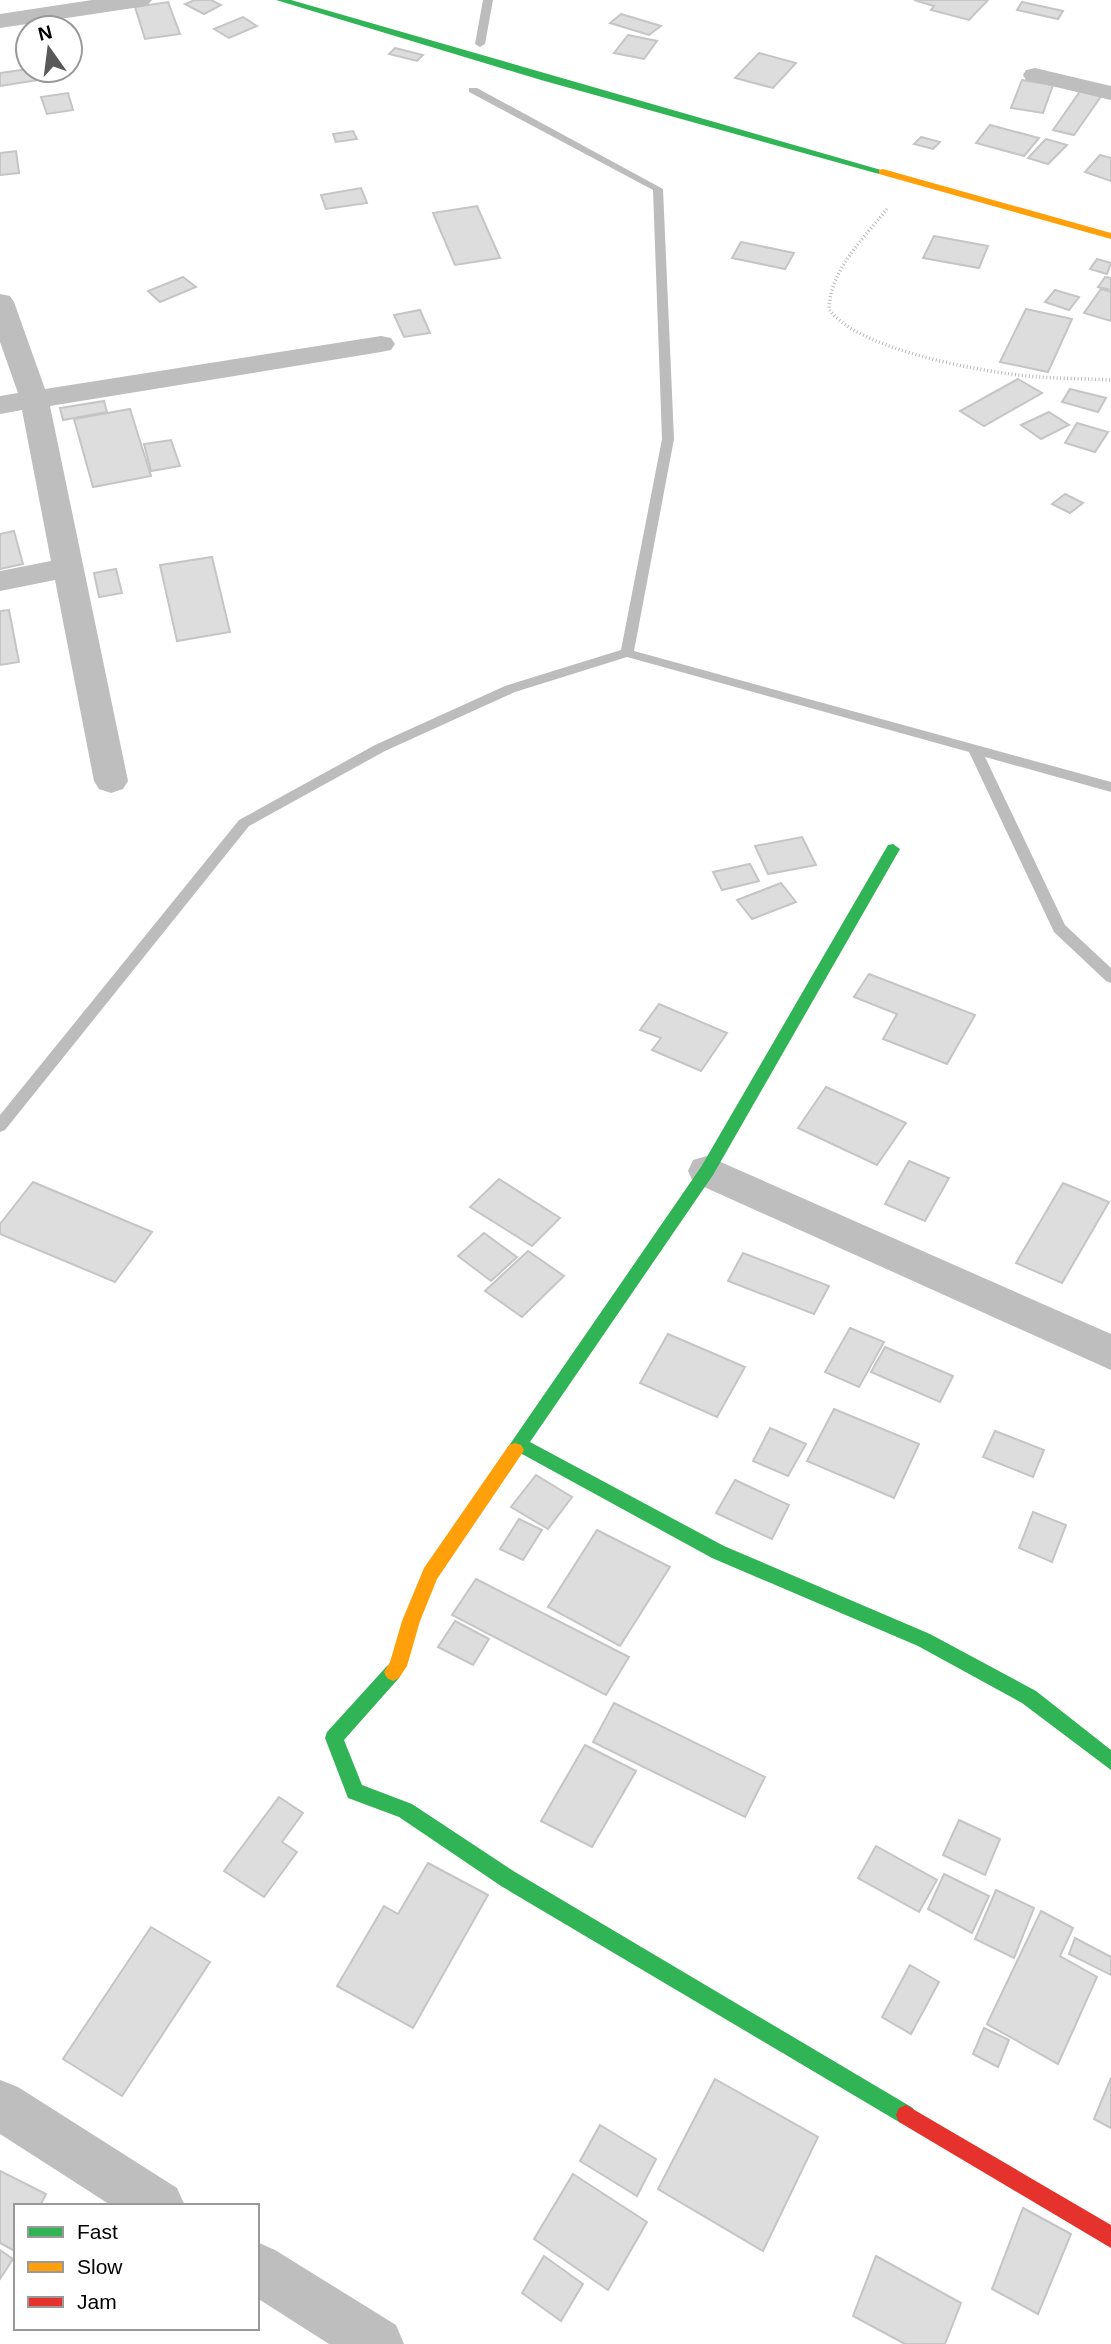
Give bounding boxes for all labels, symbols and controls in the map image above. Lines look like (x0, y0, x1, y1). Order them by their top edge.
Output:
north arrow (14, 14, 84, 84)
text: N (36, 21, 54, 45)
legend (14, 2204, 259, 2330)
text: Fast (77, 2220, 118, 2243)
text: Slow (77, 2255, 123, 2278)
text: Jam (77, 2290, 117, 2313)

